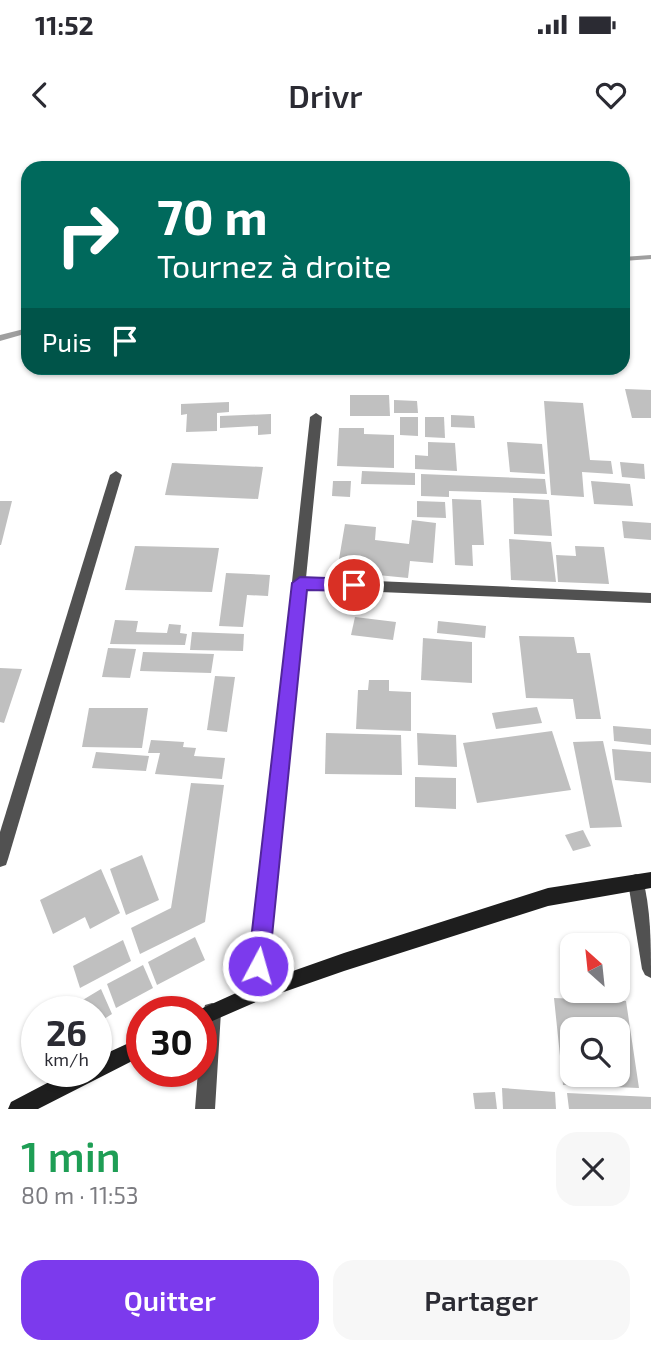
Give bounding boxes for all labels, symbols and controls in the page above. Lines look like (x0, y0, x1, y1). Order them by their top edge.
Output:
text: 11:52 (35, 9, 94, 40)
icon: back (21, 76, 59, 114)
text: Drivr (288, 76, 363, 114)
icon: heart (592, 76, 630, 114)
text: 70 m (157, 186, 268, 245)
icon: right (42, 189, 133, 280)
text: Tournez à droite (157, 246, 391, 284)
icon: arrive (106, 322, 144, 360)
text: Puis (42, 326, 92, 357)
pin (324, 555, 384, 615)
icon: arrive (335, 566, 373, 604)
position arrow (221, 929, 295, 1003)
north arrow (560, 933, 630, 1003)
map controls (560, 933, 630, 1087)
speed limit sign: 30 (126, 996, 217, 1087)
text: 26 (46, 1011, 87, 1053)
button: search (560, 1017, 630, 1087)
text: km/h (44, 1048, 89, 1070)
text: 1 min (21, 1130, 121, 1180)
button: close (556, 1132, 630, 1206)
text: 80 m · 11:53 (21, 1181, 139, 1209)
button: Quitter (21, 1260, 319, 1340)
button: Partager (333, 1260, 630, 1340)

